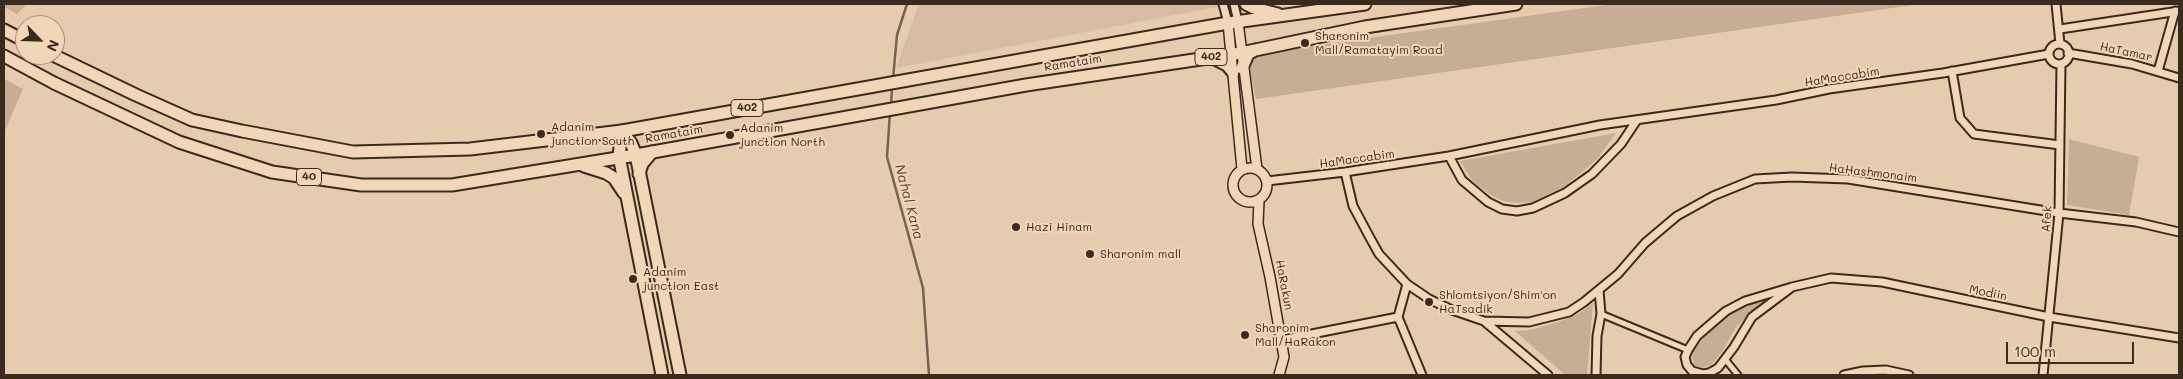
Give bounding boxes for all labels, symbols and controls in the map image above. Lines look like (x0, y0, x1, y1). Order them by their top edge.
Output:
north arrow (15, 15, 65, 65)
place label: Sharonim Mall/Ramatayim Road (1315, 29, 1443, 57)
text: N (42, 37, 64, 55)
marker: Sharonim Mall/Ramatayim Road (1299, 37, 1311, 49)
street label: HaTamar (2098, 39, 2154, 65)
road number: 402 (1195, 48, 1227, 66)
street label: Ramataim (1043, 51, 1103, 75)
street label: HaMaccabim (1804, 64, 1880, 90)
road number: 402 (731, 100, 763, 116)
place label: Adanim junction South (551, 120, 634, 148)
place label: Adanim junction North (740, 121, 825, 149)
street label: Ramataim (644, 122, 704, 146)
marker: Adanim junction South (535, 128, 547, 140)
marker: Adanim junction North (724, 129, 736, 141)
street label: HaMaccabim (1319, 147, 1395, 171)
street label: HaHashmonaim (1828, 160, 1918, 186)
water label: Nahal Kana (891, 162, 927, 242)
road number: 40 (296, 168, 322, 186)
street label: Afek (2039, 205, 2055, 233)
place label: Hazi Hinam (1026, 220, 1092, 234)
marker: Hazi Hinam (1010, 221, 1022, 233)
place label: Sharonim mall (1100, 247, 1181, 261)
marker: Sharonim mall (1084, 248, 1096, 260)
street label: HaRakun (1272, 259, 1296, 311)
place label: Adanim junction East (643, 265, 719, 293)
marker: Adanim junction East (627, 273, 639, 285)
street label: Modiin (1968, 282, 2008, 304)
place label: Shlomtsiyon/Shim'on HaTsadik (1439, 288, 1557, 316)
marker: Shlomtsiyon/Shim'on HaTsadik (1423, 296, 1435, 308)
place label: Sharonim Mall/HaRakon (1255, 321, 1336, 349)
marker: Sharonim Mall/HaRakon (1239, 329, 1251, 341)
scale bar (2008, 332, 2136, 364)
text: 100 m (2014, 341, 2056, 361)

